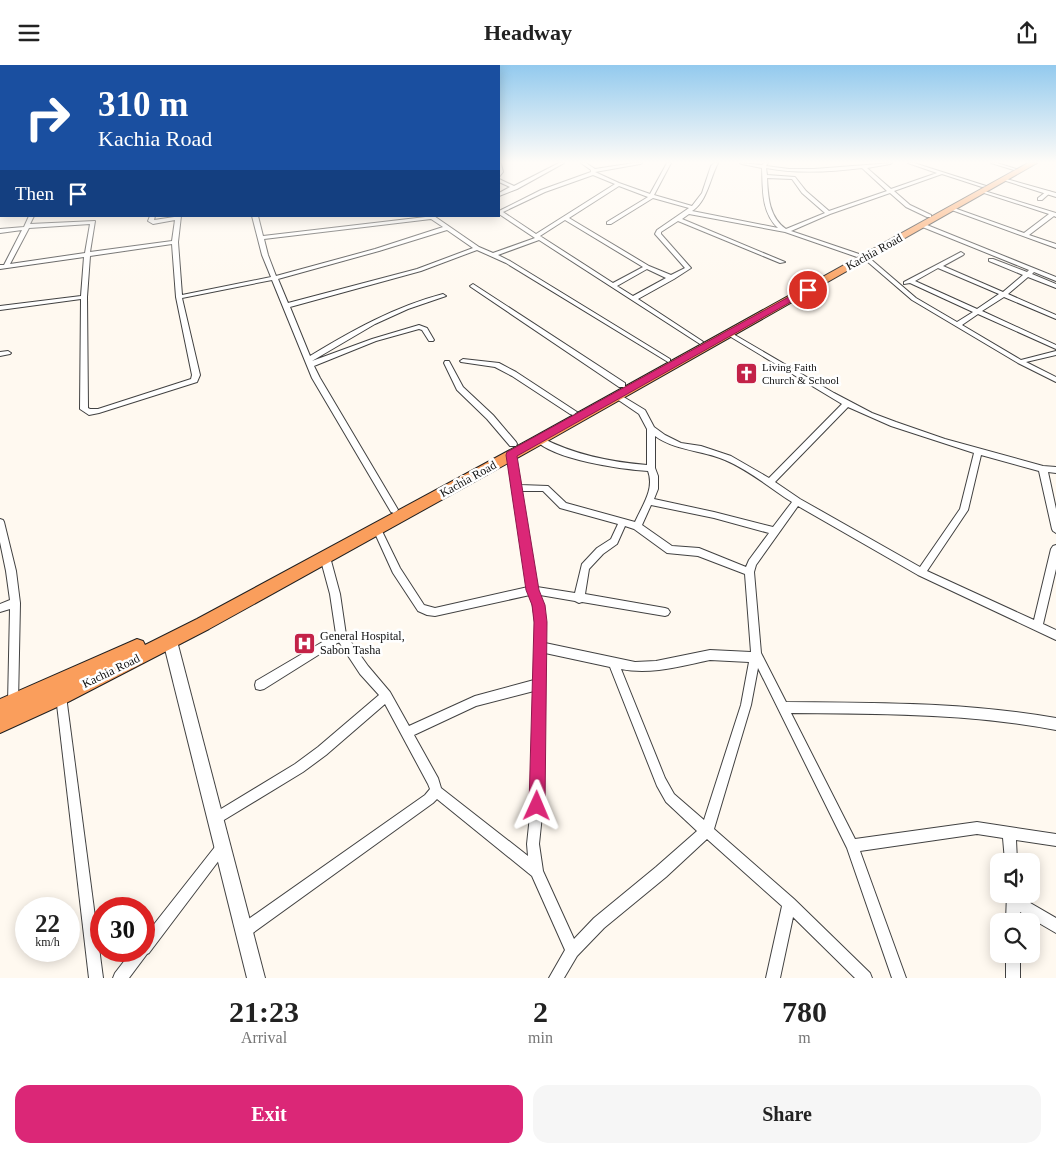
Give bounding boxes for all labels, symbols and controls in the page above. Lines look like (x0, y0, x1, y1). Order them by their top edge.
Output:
icon: menu (15, 19, 43, 47)
icon: share (1013, 19, 1041, 47)
text: Headway (484, 20, 572, 45)
icon: right (15, 85, 80, 150)
text: 310 m (98, 85, 188, 124)
text: Kachia Road (98, 126, 212, 151)
icon: arrive (64, 180, 92, 208)
text: Then (15, 183, 54, 204)
street label: Kachia Road (843, 231, 905, 273)
pin (787, 269, 829, 311)
icon: arrive (794, 276, 822, 304)
church icon: Living Faith Church & School (734, 361, 758, 385)
place label: Living Faith Church & School (762, 361, 839, 386)
street label: Kachia Road (437, 458, 499, 500)
place label: General Hospital, Sabon Tasha (320, 629, 405, 657)
hospital icon: General Hospital, Sabon Tasha (292, 631, 316, 655)
street label: Kachia Road (80, 651, 142, 691)
position arrow (510, 779, 562, 831)
map controls (990, 853, 1040, 963)
button: sound (990, 853, 1040, 903)
speed limit sign: 30 (90, 897, 155, 962)
text: 22 (35, 910, 60, 937)
button: search (990, 913, 1040, 963)
text: km/h (35, 935, 60, 949)
text: 21:23 (229, 995, 299, 1028)
text: 2 (533, 995, 548, 1028)
text: 780 (782, 995, 827, 1028)
text: Arrival (241, 1029, 287, 1046)
text: min (528, 1029, 553, 1046)
text: m (798, 1029, 811, 1046)
button: Exit (15, 1085, 523, 1143)
button: Share (533, 1085, 1041, 1143)

